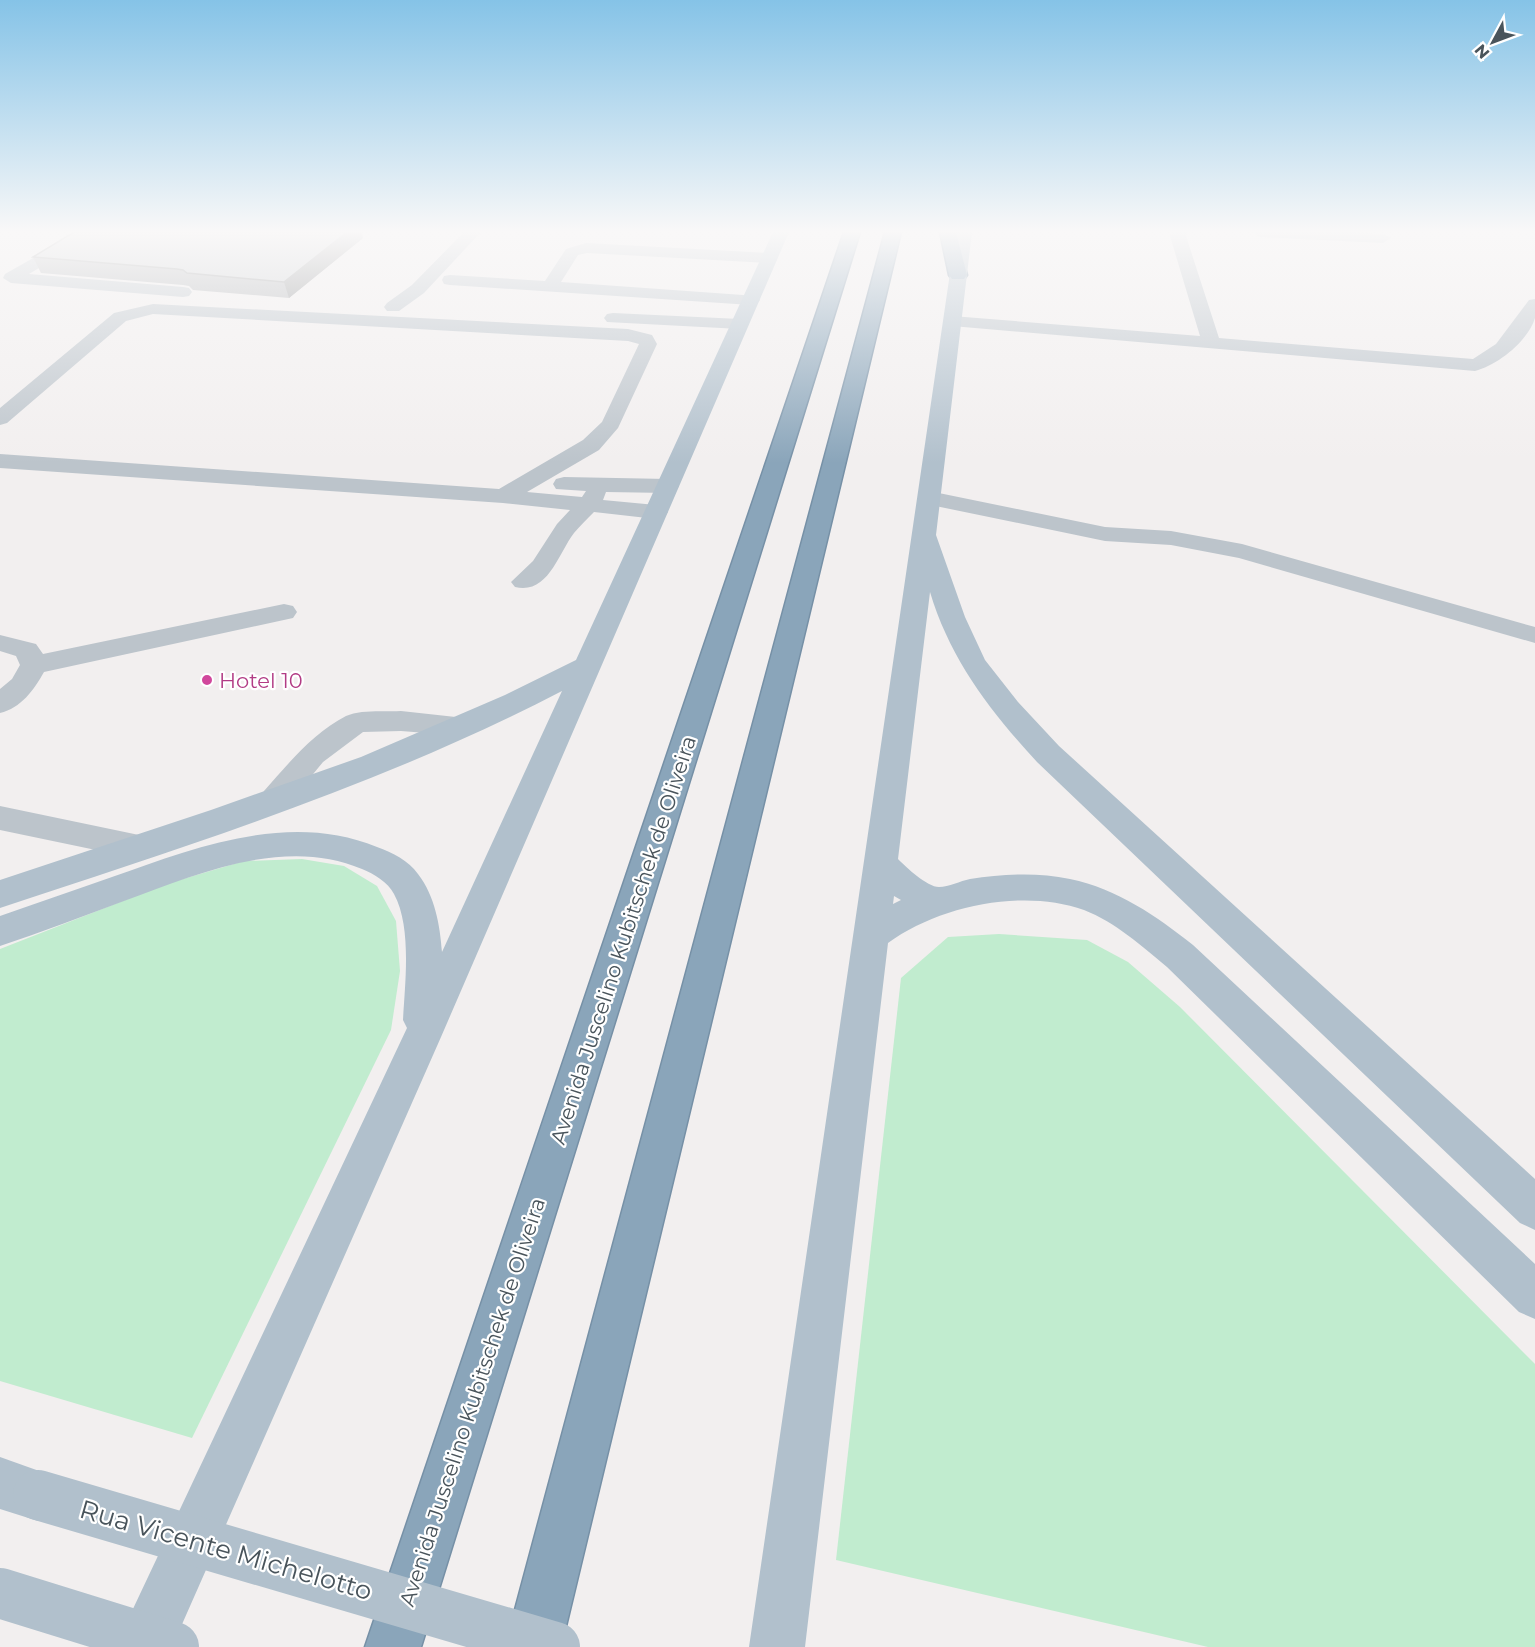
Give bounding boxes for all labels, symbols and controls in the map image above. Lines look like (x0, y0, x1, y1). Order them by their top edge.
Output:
north arrow (1463, 12, 1523, 72)
text: N (1471, 40, 1493, 63)
place label: Hotel 10 (219, 668, 303, 693)
marker: Hotel 10 (200, 673, 214, 687)
street label: Avenida Juscelino Kubitschek de Oliveira (545, 733, 701, 1147)
street label: Avenida Juscelino Kubitschek de Oliveira (394, 1195, 550, 1609)
street label: Rua Vicente Michelotto (76, 1493, 376, 1607)

